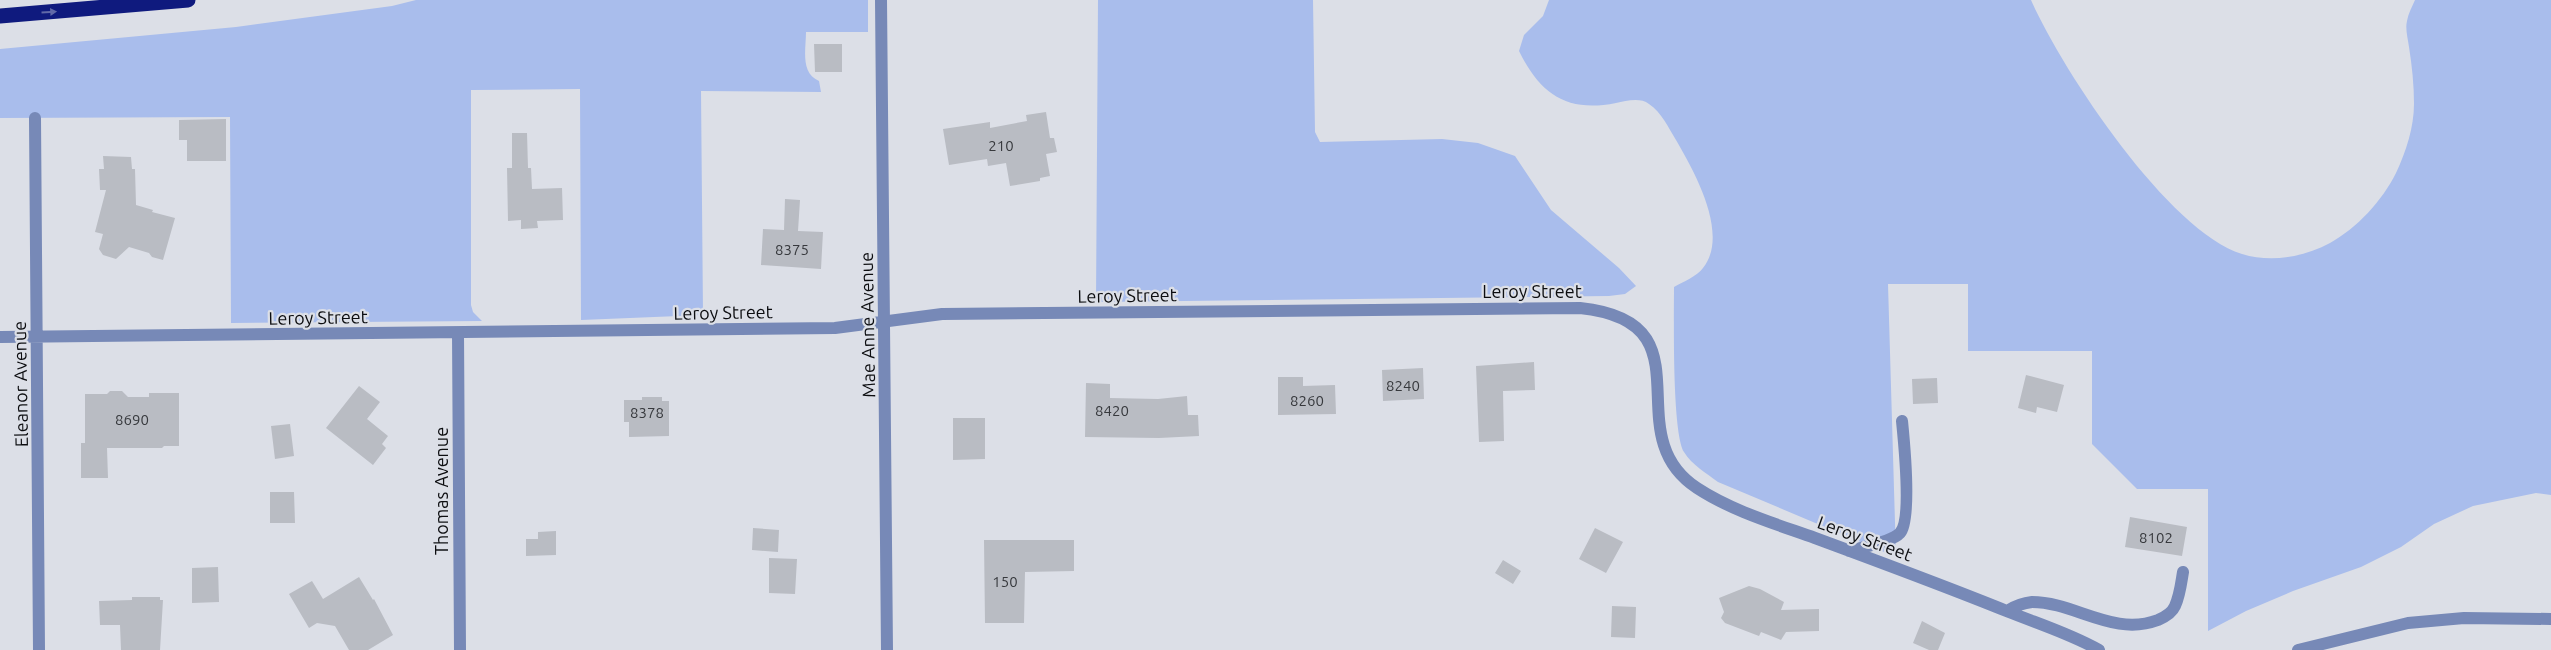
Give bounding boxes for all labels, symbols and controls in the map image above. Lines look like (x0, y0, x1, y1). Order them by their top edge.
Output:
one-way arrow (41, 8, 57, 16)
house number: 210 (988, 137, 1014, 154)
house number: 8375 (775, 241, 809, 258)
street label: Mae Anne Avenue (856, 252, 878, 398)
street label: Leroy Street (1482, 281, 1582, 301)
street label: Leroy Street (1077, 284, 1177, 306)
street label: Leroy Street (673, 301, 773, 323)
street label: Leroy Street (268, 306, 368, 328)
street label: Eleanor Avenue (9, 321, 31, 447)
house number: 8240 (1386, 377, 1420, 394)
house number: 8260 (1290, 392, 1324, 409)
house number: 8420 (1095, 402, 1129, 419)
house number: 8378 (630, 404, 664, 421)
house number: 8690 (115, 411, 149, 428)
street label: Thomas Avenue (431, 427, 451, 555)
street label: Leroy Street (1815, 512, 1915, 564)
house number: 8102 (2139, 529, 2173, 546)
house number: 150 (992, 573, 1018, 590)

